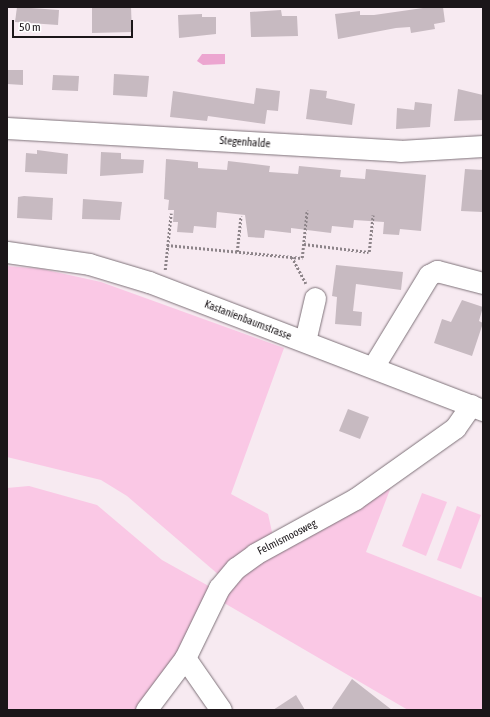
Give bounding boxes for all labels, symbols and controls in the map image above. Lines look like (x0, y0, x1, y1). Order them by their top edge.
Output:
scale bar (14, 12, 135, 38)
text: 50 m (19, 20, 41, 34)
street label: Stegenhalde (219, 134, 271, 150)
street label: Kastanienbaumstrasse (203, 297, 293, 343)
street label: Felmismoosweg (255, 516, 319, 558)

